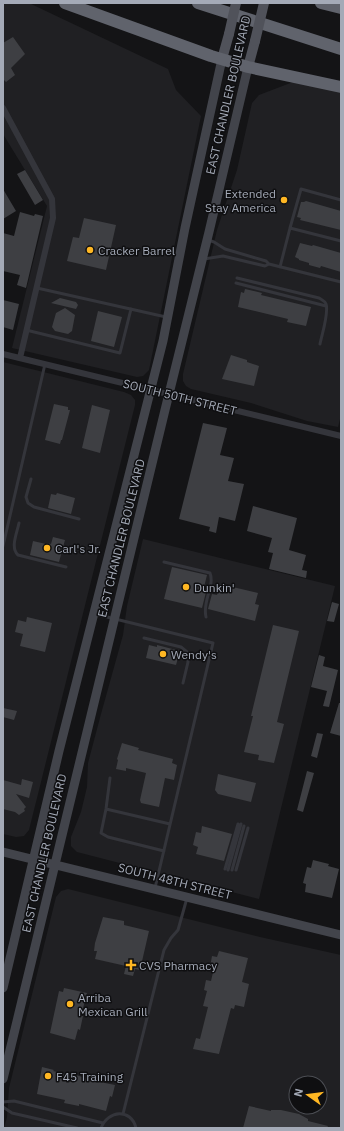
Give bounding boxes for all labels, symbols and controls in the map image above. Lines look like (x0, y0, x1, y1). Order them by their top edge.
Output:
street label: EAST CHANDLER BOULEVARD (202, 14, 254, 176)
place label: Extended Stay America (205, 186, 277, 215)
marker: Extended Stay America (279, 195, 289, 205)
place label: Cracker Barrel (98, 243, 175, 258)
marker: Cracker Barrel (85, 245, 95, 255)
street label: SOUTH 50TH STREET (122, 376, 238, 418)
street label: EAST CHANDLER BOULEVARD (94, 457, 148, 619)
place label: Carl's Jr. (55, 541, 101, 556)
marker: Carl's Jr. (42, 543, 52, 553)
place label: Dunkin' (194, 580, 235, 595)
marker: Dunkin' (181, 582, 191, 592)
place label: Wendy's (171, 647, 217, 662)
marker: Wendy's (158, 649, 168, 659)
street label: EAST CHANDLER BOULEVARD (18, 772, 70, 934)
street label: SOUTH 48TH STREET (117, 860, 233, 902)
place label: CVS Pharmacy (139, 958, 217, 973)
marker: CVS Pharmacy (126, 960, 136, 970)
place label: Arriba Mexican Grill (78, 990, 148, 1019)
marker: Arriba Mexican Grill (65, 999, 75, 1009)
place label: F45 Training (56, 1069, 124, 1084)
marker: F45 Training (43, 1071, 53, 1081)
north arrow (288, 1075, 328, 1115)
text: N (291, 1087, 306, 1098)

